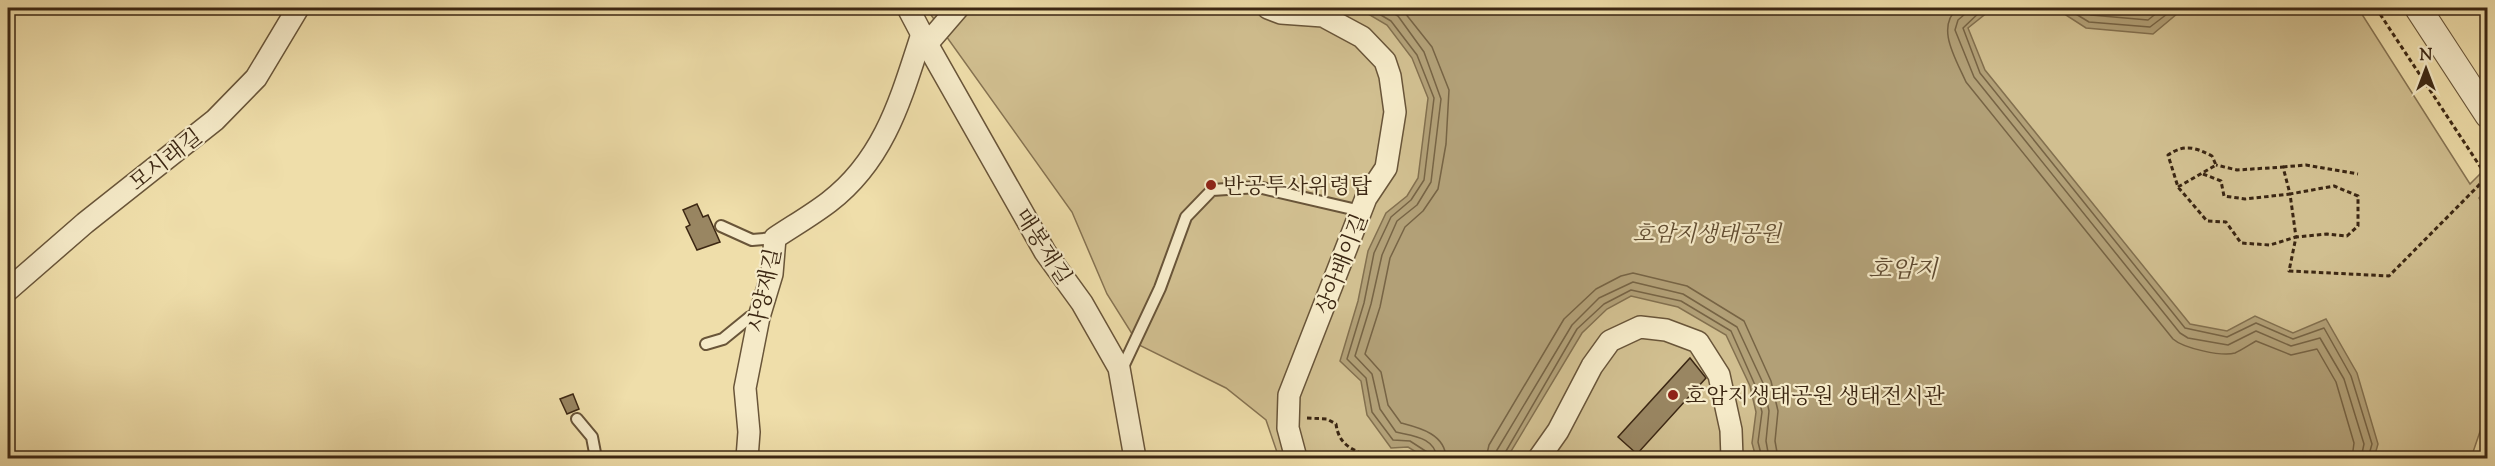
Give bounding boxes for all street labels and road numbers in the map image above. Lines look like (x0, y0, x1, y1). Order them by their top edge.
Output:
street label: 모시래길 (123, 123, 210, 200)
street label: 매봉재길 (1005, 203, 1078, 292)
street label: 상아배이길 (1310, 210, 1378, 320)
street label: 사양재길 (742, 246, 791, 336)

